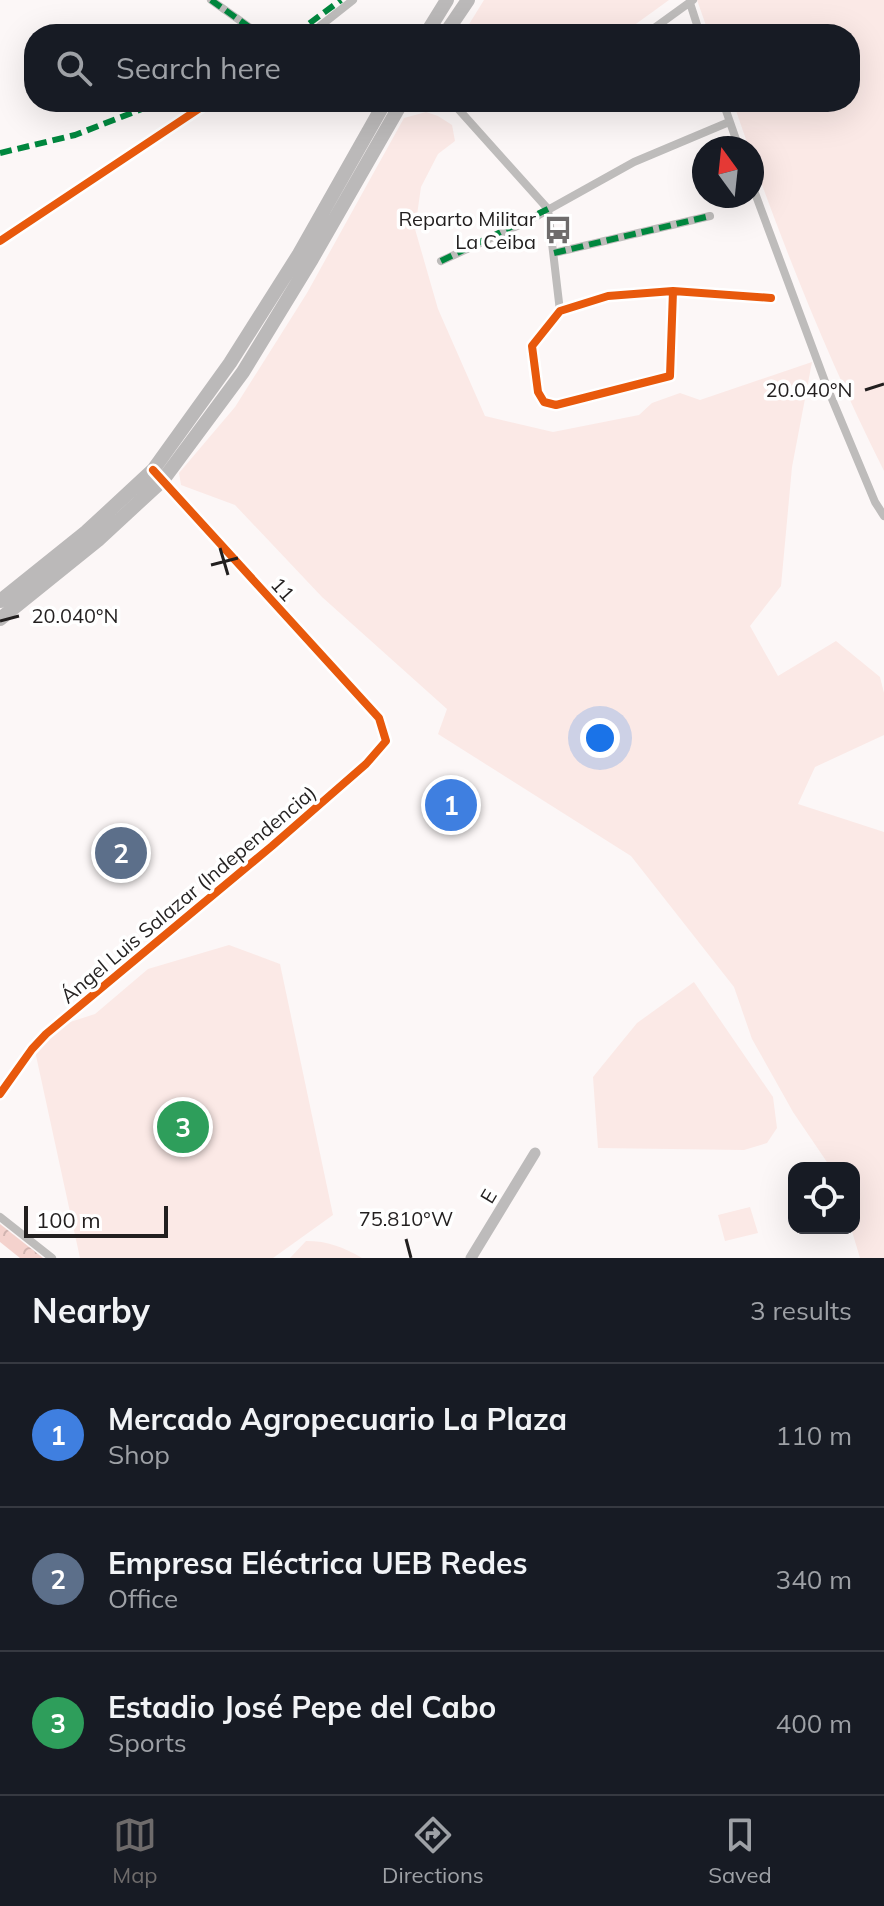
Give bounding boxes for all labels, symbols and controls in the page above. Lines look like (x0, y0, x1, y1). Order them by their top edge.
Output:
search box (24, 24, 860, 112)
icon: search (52, 46, 96, 90)
text: Search here (116, 49, 281, 87)
north arrow (692, 136, 764, 208)
place label: Reparto Militar La Ceiba (398, 206, 537, 254)
bus stop icon: Reparto Militar La Ceiba (543, 215, 573, 245)
text: 20.040°N (766, 377, 852, 402)
street label: 11 (266, 572, 300, 606)
text: 20.040°N (32, 603, 118, 628)
your location (580, 718, 620, 758)
pin: 1 (425, 775, 477, 835)
street label: Ángel Luis Salazar (Independencia) (55, 780, 321, 1008)
pin: 2 (95, 823, 147, 883)
pin: 3 (157, 1097, 209, 1157)
map controls (788, 1162, 860, 1234)
button: locate (788, 1162, 860, 1234)
street label: E (474, 1185, 502, 1207)
scale bar (24, 1202, 168, 1238)
text: 100 m (36, 1206, 101, 1234)
text: 75.810°W (359, 1206, 453, 1231)
text: Nearby (32, 1289, 150, 1332)
text: 3 results (750, 1294, 852, 1327)
text: Mercado Agropecuario La Plaza (108, 1400, 567, 1438)
text: 1 (50, 1419, 66, 1452)
text: 110 m (776, 1419, 852, 1452)
text: Shop (108, 1438, 170, 1471)
text: Empresa Eléctrica UEB Redes (108, 1544, 528, 1582)
text: 2 (50, 1563, 66, 1596)
text: 340 m (776, 1563, 852, 1596)
text: Office (108, 1582, 178, 1615)
text: Estadio José Pepe del Cabo (108, 1688, 496, 1726)
text: 3 (50, 1707, 66, 1740)
text: 400 m (776, 1707, 852, 1740)
text: Sports (108, 1726, 187, 1759)
tab: Map (112, 1813, 158, 1889)
tab: Directions (382, 1813, 484, 1889)
tab: Saved (708, 1813, 772, 1889)

